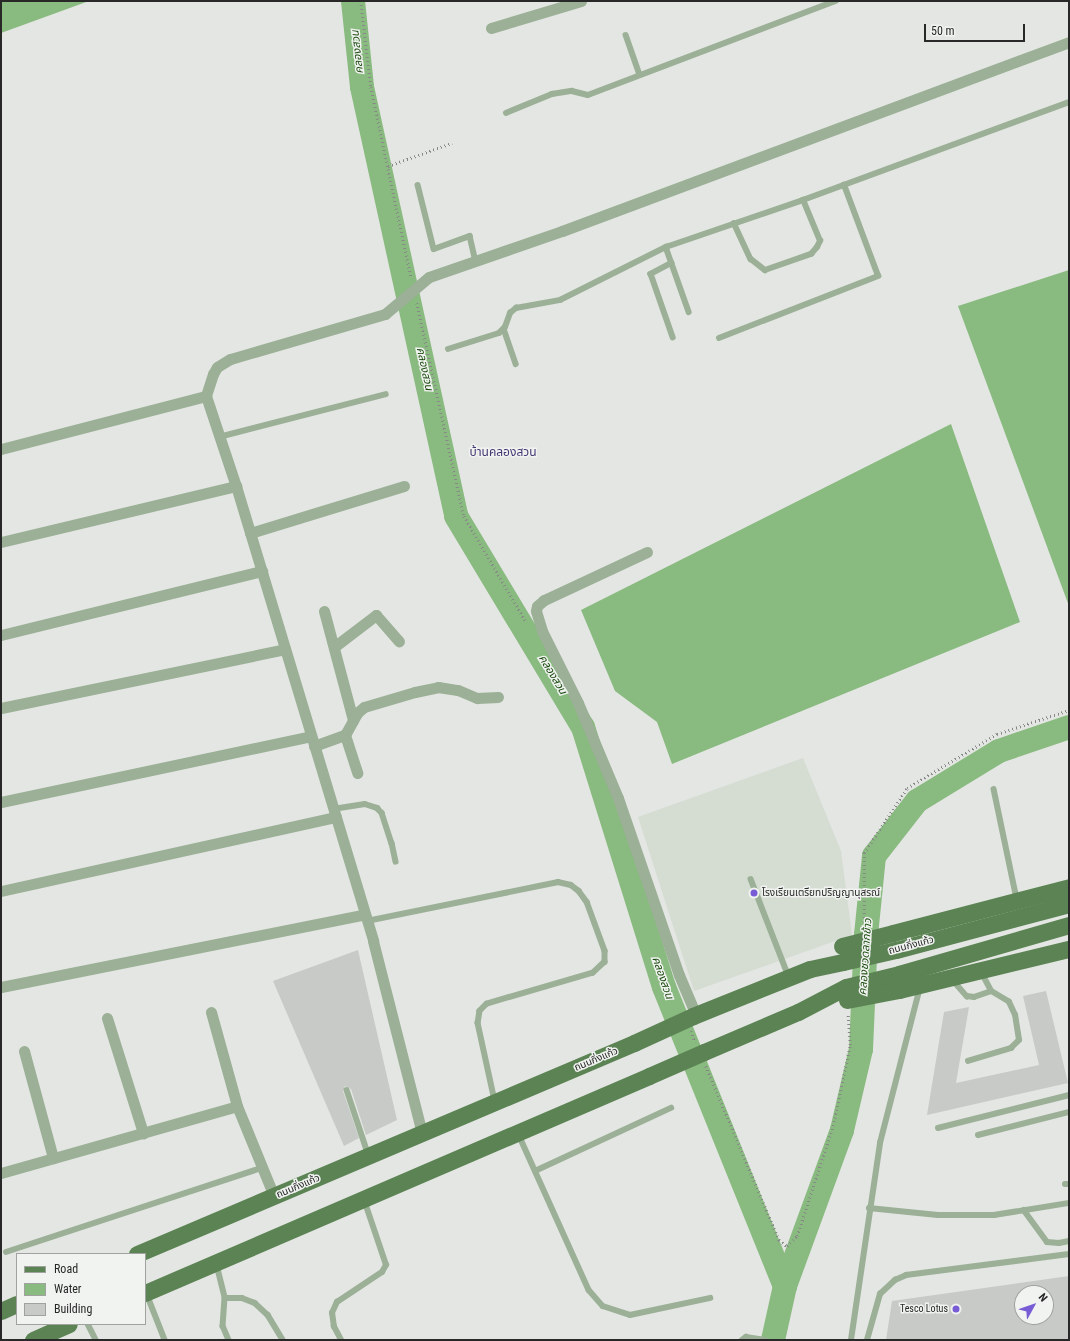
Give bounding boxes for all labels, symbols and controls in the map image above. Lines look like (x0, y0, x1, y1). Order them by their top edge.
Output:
scale bar (926, 16, 1027, 42)
text: 50 m (931, 24, 955, 38)
water label: คลองสวน (349, 30, 367, 74)
water label: คลองสวน (413, 346, 435, 392)
district label: บ้านคลองสวน (469, 446, 537, 460)
water label: คลองสวน (535, 653, 569, 697)
place label: โรงเรียนเตรียทปริญญานุสรณ์ (762, 887, 880, 899)
marker: โรงเรียนเตรียทปริญญานุสรณ์ (749, 888, 759, 898)
water label: คลองชวดลากข้าว (857, 918, 875, 996)
street label: ถนนกิ่งแก้ว (887, 933, 935, 957)
water label: คลองสวน (649, 955, 675, 1001)
street label: ถนนกิ่งแก้ว (572, 1044, 620, 1074)
street label: ถนนกิ่งแก้ว (274, 1171, 322, 1201)
legend (16, 1253, 146, 1325)
text: Road (54, 1262, 78, 1276)
text: Water (54, 1282, 82, 1296)
north arrow (1014, 1285, 1054, 1325)
text: N (1036, 1291, 1050, 1304)
text: Building (54, 1302, 92, 1316)
place label: Tesco Lotus (900, 1303, 948, 1315)
marker: Tesco Lotus (951, 1304, 961, 1314)

